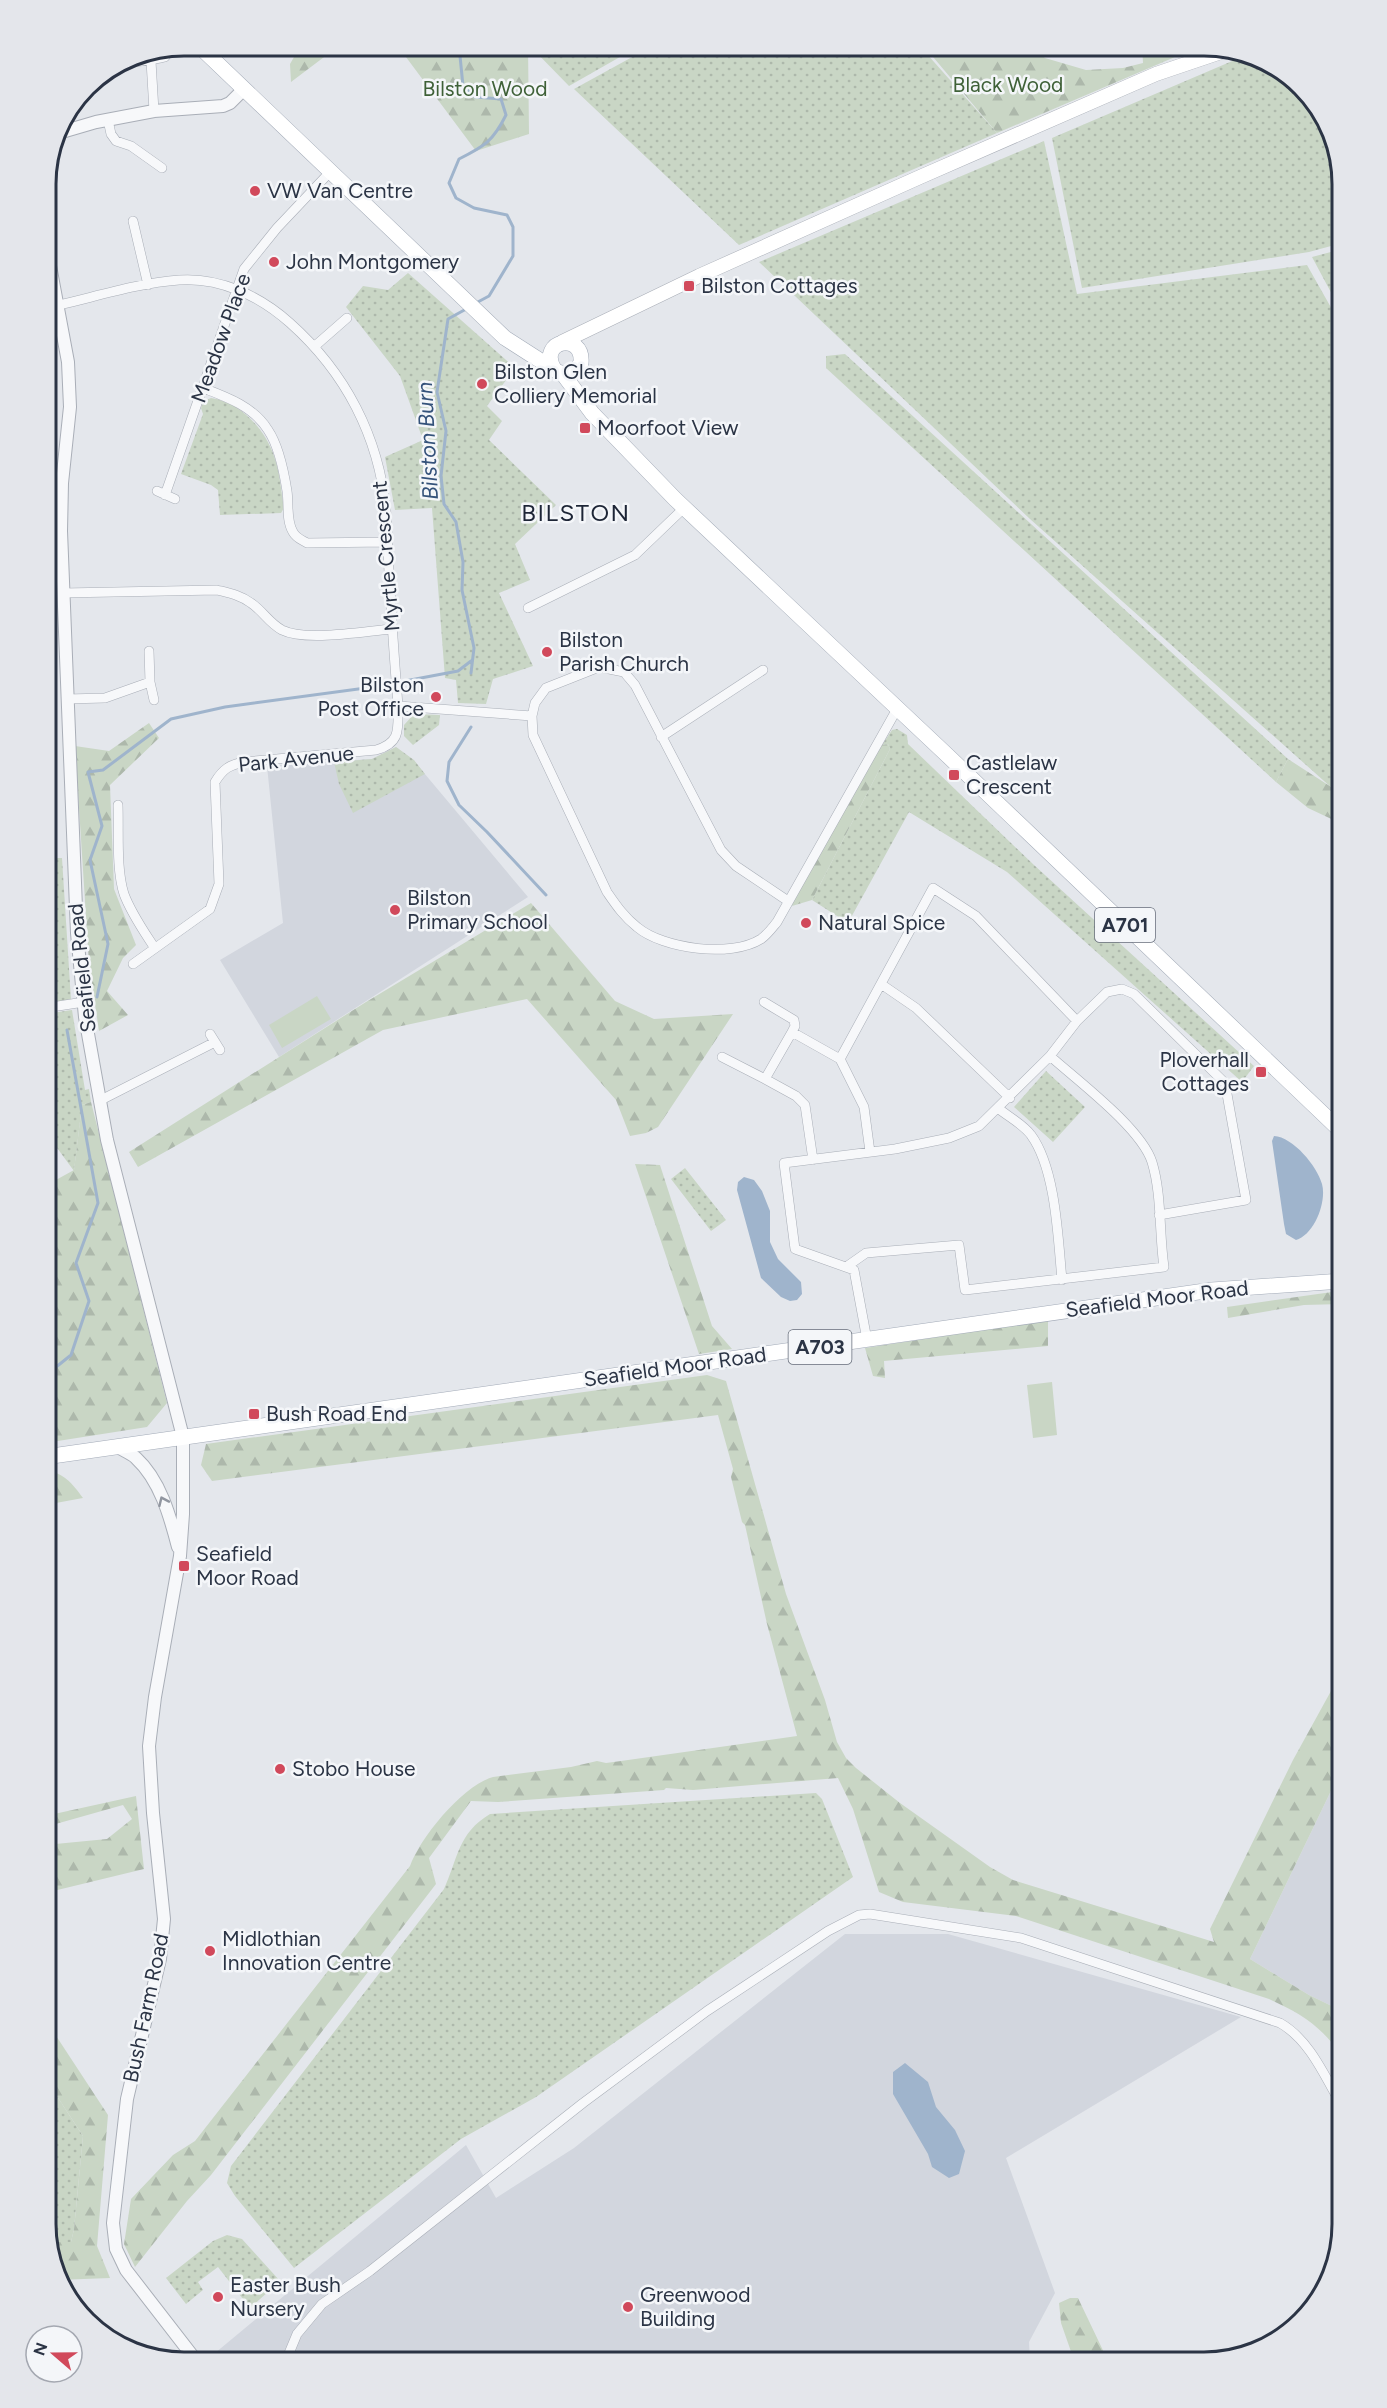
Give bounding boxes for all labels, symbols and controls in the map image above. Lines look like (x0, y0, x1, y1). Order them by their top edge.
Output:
park label: Black Wood (953, 72, 1063, 97)
park label: Bilston Wood (422, 76, 548, 101)
place label: VW Van Centre (267, 178, 413, 203)
marker: VW Van Centre (248, 184, 262, 198)
place label: John Montgomery (286, 249, 459, 274)
marker: John Montgomery (267, 255, 281, 269)
street label: Meadow Place (186, 270, 256, 406)
place label: Bilston Cottages (701, 273, 858, 298)
marker: Bilston Cottages (682, 279, 696, 293)
place label: Bilston Glen Colliery Memorial (494, 359, 657, 408)
marker: Bilston Glen Colliery Memorial (475, 377, 489, 391)
water label: Bilston Burn (411, 381, 444, 501)
place label: Moorfoot View (597, 415, 739, 440)
marker: Moorfoot View (578, 421, 592, 435)
street label: Myrtle Crescent (366, 480, 405, 632)
district label: BILSTON (521, 498, 631, 527)
place label: Bilston Parish Church (559, 627, 689, 676)
marker: Bilston Parish Church (540, 645, 554, 659)
place label: Bilston Post Office (317, 672, 424, 721)
marker: Bilston Post Office (429, 690, 443, 704)
street label: Park Avenue (237, 740, 355, 777)
place label: Castlelaw Crescent (966, 750, 1058, 799)
marker: Castlelaw Crescent (947, 768, 961, 782)
place label: Bilston Primary School (407, 885, 548, 934)
street label: Seafield Road (62, 902, 101, 1034)
marker: Bilston Primary School (388, 903, 402, 917)
road number: A701 (1095, 908, 1155, 942)
place label: Natural Spice (818, 910, 945, 935)
marker: Natural Spice (799, 916, 813, 930)
place label: Ploverhall Cottages (1159, 1047, 1249, 1096)
marker: Ploverhall Cottages (1254, 1065, 1268, 1079)
street label: Seafield Moor Road (1064, 1275, 1250, 1322)
road number: A703 (788, 1330, 852, 1364)
street label: Seafield Moor Road (582, 1341, 768, 1392)
place label: Bush Road End (266, 1401, 407, 1426)
marker: Bush Road End (247, 1407, 261, 1421)
one-way arrow (158, 1496, 170, 1507)
place label: Seafield Moor Road (196, 1541, 299, 1590)
marker: Seafield Moor Road (177, 1559, 191, 1573)
place label: Stobo House (292, 1756, 416, 1781)
marker: Stobo House (273, 1762, 287, 1776)
place label: Midlothian Innovation Centre (222, 1926, 391, 1975)
street label: Bush Farm Road (118, 1931, 174, 2085)
marker: Midlothian Innovation Centre (203, 1944, 217, 1958)
place label: Easter Bush Nursery (230, 2272, 341, 2321)
place label: Greenwood Building (640, 2282, 750, 2331)
marker: Easter Bush Nursery (211, 2290, 225, 2304)
marker: Greenwood Building (621, 2300, 635, 2314)
north arrow (24, 2324, 84, 2384)
text: N (29, 2340, 51, 2358)

